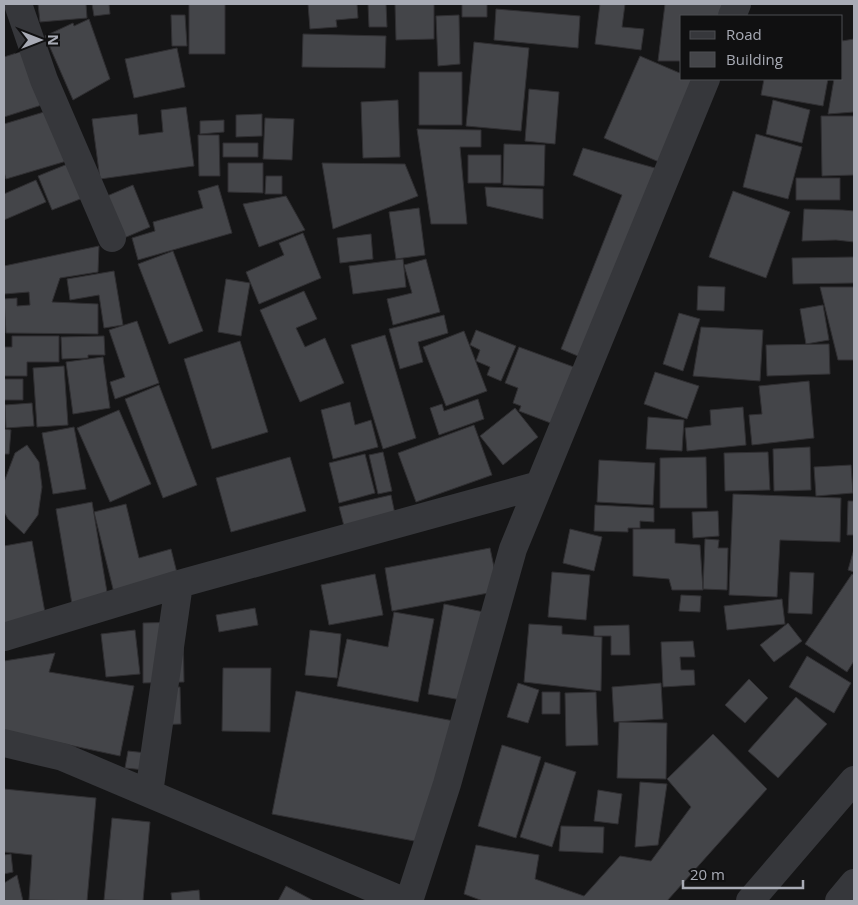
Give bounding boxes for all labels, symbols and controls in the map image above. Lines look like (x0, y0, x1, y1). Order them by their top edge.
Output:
north arrow (15, 15, 65, 65)
legend (680, 15, 843, 80)
text: Road (726, 24, 762, 44)
text: N (44, 34, 63, 46)
text: Building (726, 49, 783, 69)
scale bar (683, 858, 803, 890)
text: 20 m (690, 864, 725, 884)

